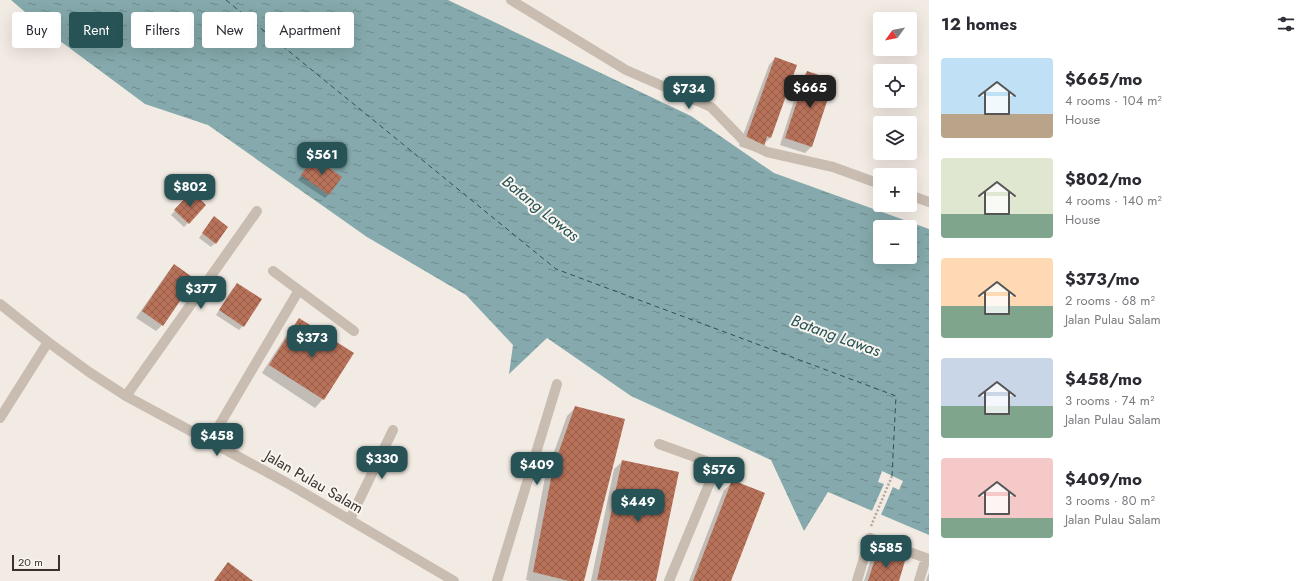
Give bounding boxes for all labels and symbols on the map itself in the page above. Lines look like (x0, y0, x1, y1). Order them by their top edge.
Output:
north arrow (873, 12, 917, 56)
pin: $665 (786, 75, 834, 109)
pin: $734 (665, 76, 713, 110)
pin: $561 (298, 142, 346, 176)
water label: Batang Lawas (497, 170, 585, 247)
pin: $802 (166, 174, 214, 208)
pin: $377 (177, 276, 225, 310)
water label: Batang Lawas (788, 309, 884, 362)
pin: $373 (288, 325, 336, 359)
pin: $458 (193, 423, 241, 457)
street label: Jalan Pulau Salam (259, 444, 367, 519)
pin: $330 (358, 446, 406, 480)
pin: $409 (513, 452, 561, 486)
pin: $576 (695, 457, 743, 491)
pin: $449 (614, 489, 662, 523)
pin: $585 (862, 535, 910, 569)
scale bar (12, 553, 60, 572)

